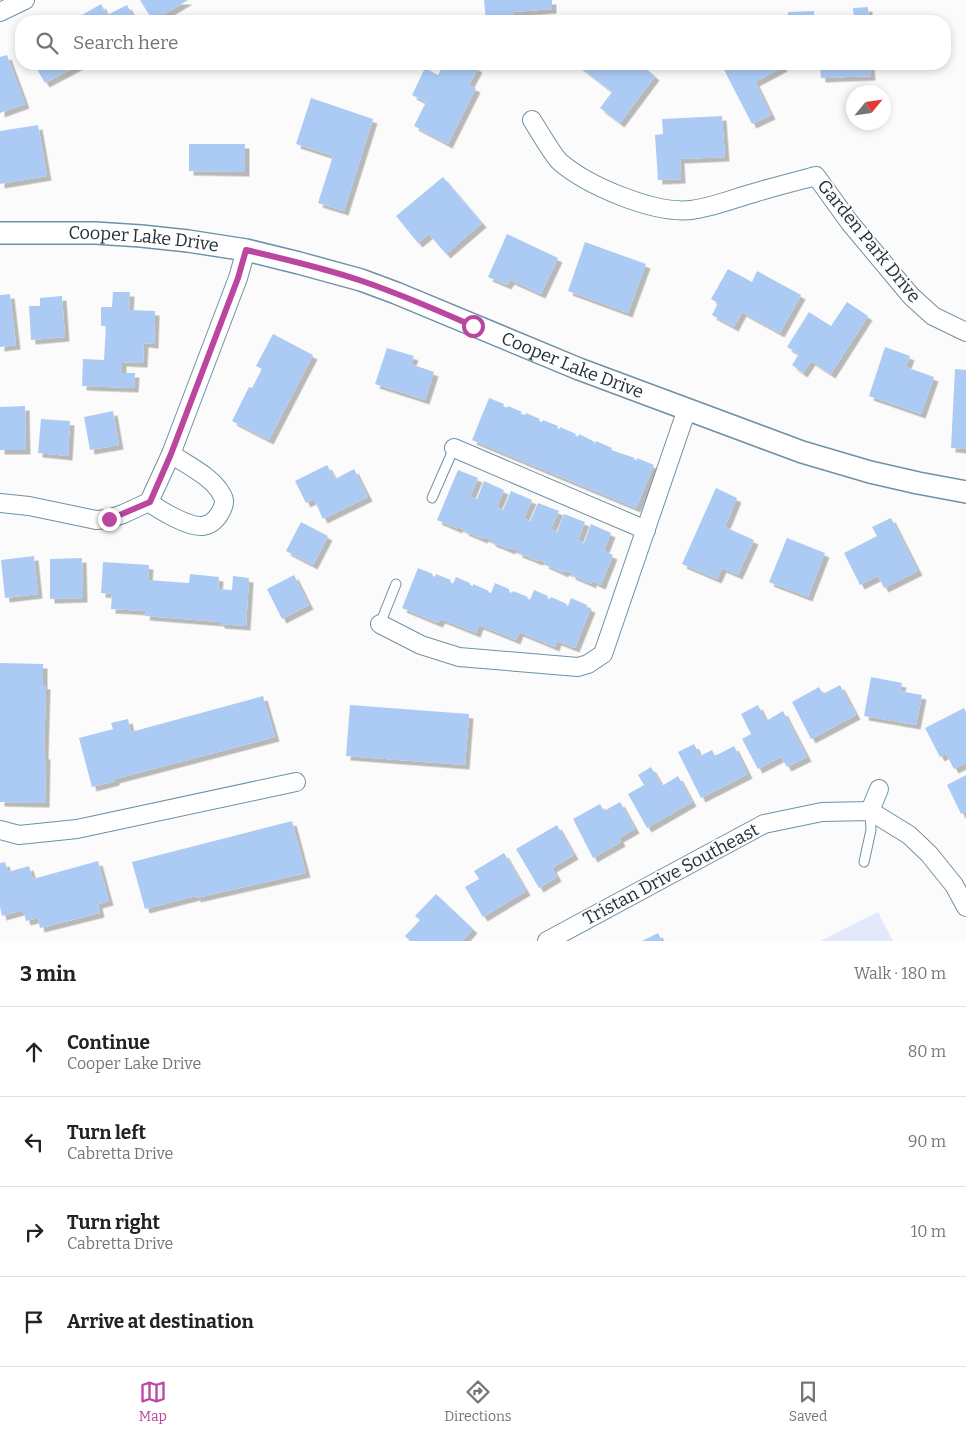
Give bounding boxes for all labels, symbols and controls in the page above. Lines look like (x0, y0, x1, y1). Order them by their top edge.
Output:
search box (15, 15, 951, 70)
icon: search (33, 29, 61, 57)
text: Search here (73, 31, 178, 54)
north arrow (846, 85, 891, 130)
street label: Garden Park Drive (813, 175, 925, 307)
street label: Cooper Lake Drive (68, 222, 220, 257)
route start (462, 315, 485, 338)
street label: Cooper Lake Drive (498, 327, 647, 403)
route end (98, 508, 121, 531)
street label: Tristan Drive Southeast (580, 818, 763, 930)
text: 3 min (20, 961, 76, 987)
text: Walk · 180 m (854, 964, 946, 983)
text: Continue (67, 1031, 150, 1054)
icon: ahead (20, 1038, 48, 1066)
text: 80 m (908, 1042, 946, 1061)
text: Cooper Lake Drive (67, 1054, 201, 1073)
text: Turn left (67, 1121, 146, 1144)
icon: left (20, 1128, 48, 1156)
text: 90 m (908, 1132, 946, 1151)
text: Cabretta Drive (67, 1144, 173, 1163)
text: Turn right (67, 1211, 160, 1234)
icon: right (20, 1218, 48, 1246)
text: 10 m (911, 1222, 946, 1241)
text: Cabretta Drive (67, 1234, 173, 1253)
icon: arrive (20, 1308, 48, 1336)
text: Arrive at destination (67, 1310, 254, 1333)
tab: Map (139, 1378, 167, 1425)
tab: Directions (444, 1378, 512, 1425)
tab: Saved (789, 1378, 827, 1425)

